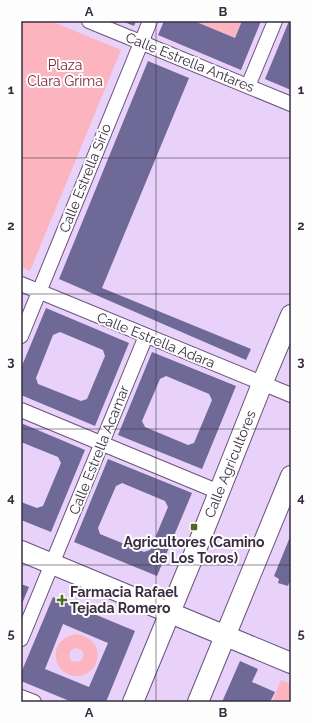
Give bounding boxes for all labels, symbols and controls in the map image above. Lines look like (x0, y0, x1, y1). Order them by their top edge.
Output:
text: A (85, 4, 94, 19)
text: B (219, 4, 228, 19)
street label: Calle Estrella Antares (123, 29, 257, 95)
park label: Plaza Clara Grima (27, 57, 103, 89)
text: 1 (8, 82, 15, 97)
text: 1 (298, 82, 305, 97)
street label: Calle Estrella Sirio (56, 121, 114, 235)
text: 2 (7, 218, 15, 233)
text: 2 (297, 218, 305, 233)
street label: Calle Estrella Adara (95, 309, 217, 371)
text: 3 (7, 354, 15, 369)
text: 3 (297, 354, 305, 369)
street label: Calle Estrella Acamar (66, 383, 132, 517)
street label: Calle Agricultores (201, 408, 259, 520)
text: 4 (7, 490, 15, 505)
text: 4 (297, 490, 305, 505)
marker: Agricultores (Camino de Los Toros) (189, 522, 199, 532)
place label: Agricultores (Camino de Los Toros) (124, 534, 265, 566)
place label: Farmacia Rafael Tejada Romero (70, 584, 179, 616)
marker: Farmacia Rafael Tejada Romero (57, 595, 67, 605)
text: 5 (7, 626, 15, 641)
text: 5 (297, 626, 305, 641)
text: A (85, 705, 94, 720)
text: B (219, 705, 228, 720)

